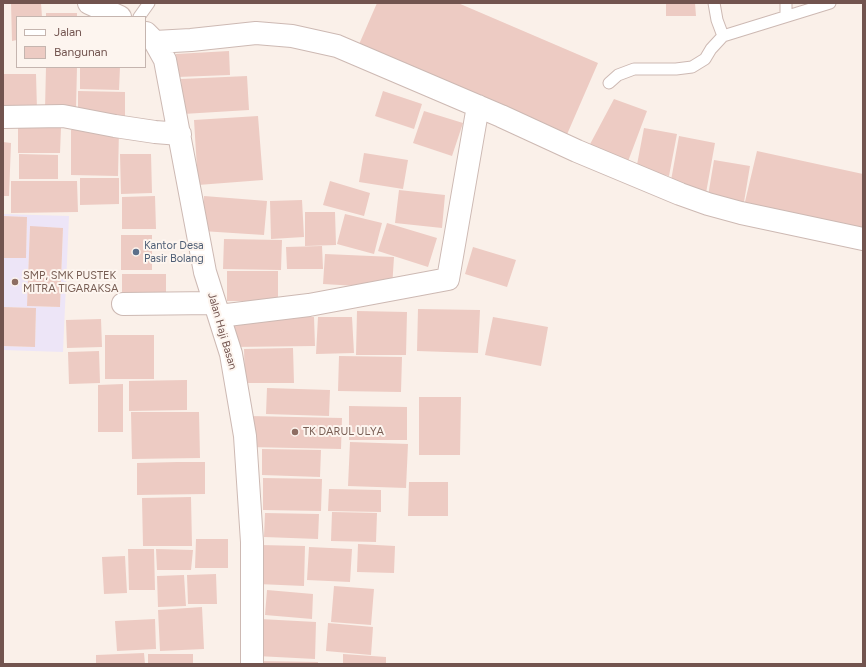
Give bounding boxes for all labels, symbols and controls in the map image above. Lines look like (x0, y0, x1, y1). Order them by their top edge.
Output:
legend (16, 16, 146, 68)
text: Jalan (54, 25, 82, 39)
text: Bangunan (54, 45, 107, 59)
place label: Kantor Desa Pasir Bolang (144, 239, 204, 265)
marker: Kantor Desa Pasir Bolang (131, 247, 141, 257)
place label: SMP, SMK PUSTEK MITRA TIGARAKSA (23, 269, 118, 295)
marker: SMP, SMK PUSTEK MITRA TIGARAKSA (10, 277, 20, 287)
street label: Jalan Haji Basan (205, 291, 239, 371)
place label: TK DARUL ULYA (303, 425, 384, 439)
marker: TK DARUL ULYA (290, 427, 300, 437)

